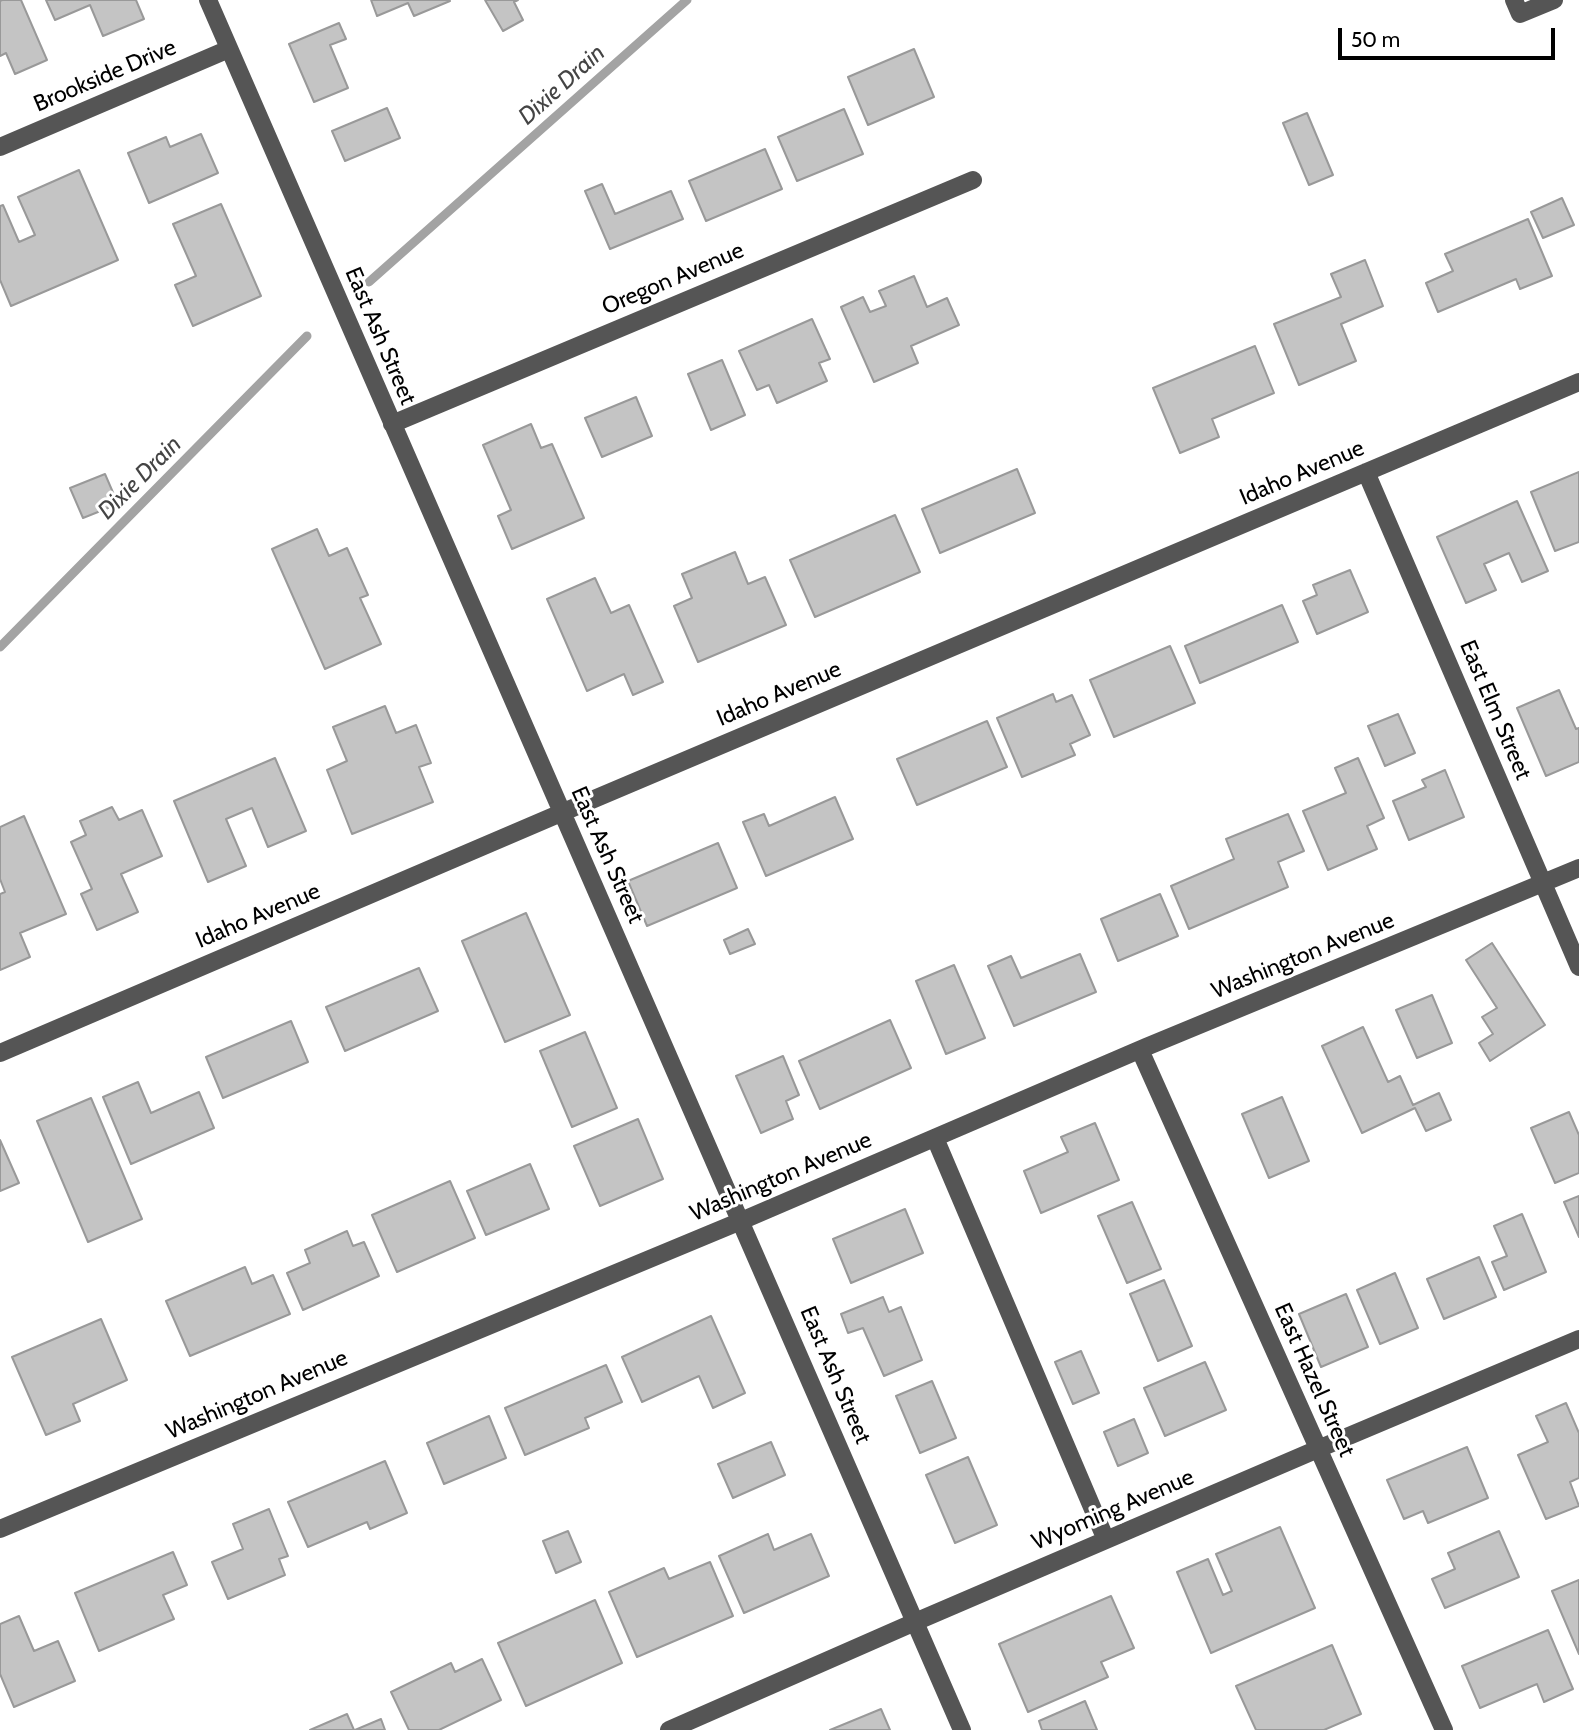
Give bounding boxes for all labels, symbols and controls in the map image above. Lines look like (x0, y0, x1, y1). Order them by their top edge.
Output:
scale bar (1341, 14, 1558, 58)
text: 50 m (1351, 27, 1400, 52)
street label: Brookside Drive (30, 34, 180, 118)
water label: Dixie Drain (513, 39, 611, 131)
street label: Oregon Avenue (598, 237, 748, 321)
street label: East Ash Street (339, 263, 421, 409)
water label: Dixie Drain (92, 430, 188, 526)
street label: Idaho Avenue (1236, 434, 1368, 512)
street label: East Elm Street (1453, 636, 1537, 784)
street label: Idaho Avenue (713, 655, 845, 733)
street label: East Ash Street (565, 782, 649, 928)
street label: Idaho Avenue (192, 877, 324, 955)
street label: Washington Avenue (1208, 907, 1398, 1005)
street label: Washington Avenue (686, 1126, 876, 1228)
street label: East Hazel Street (1268, 1299, 1360, 1461)
street label: East Ash Street (794, 1302, 876, 1448)
street label: Washington Avenue (162, 1344, 352, 1446)
street label: Wyoming Avenue (1028, 1463, 1198, 1557)

